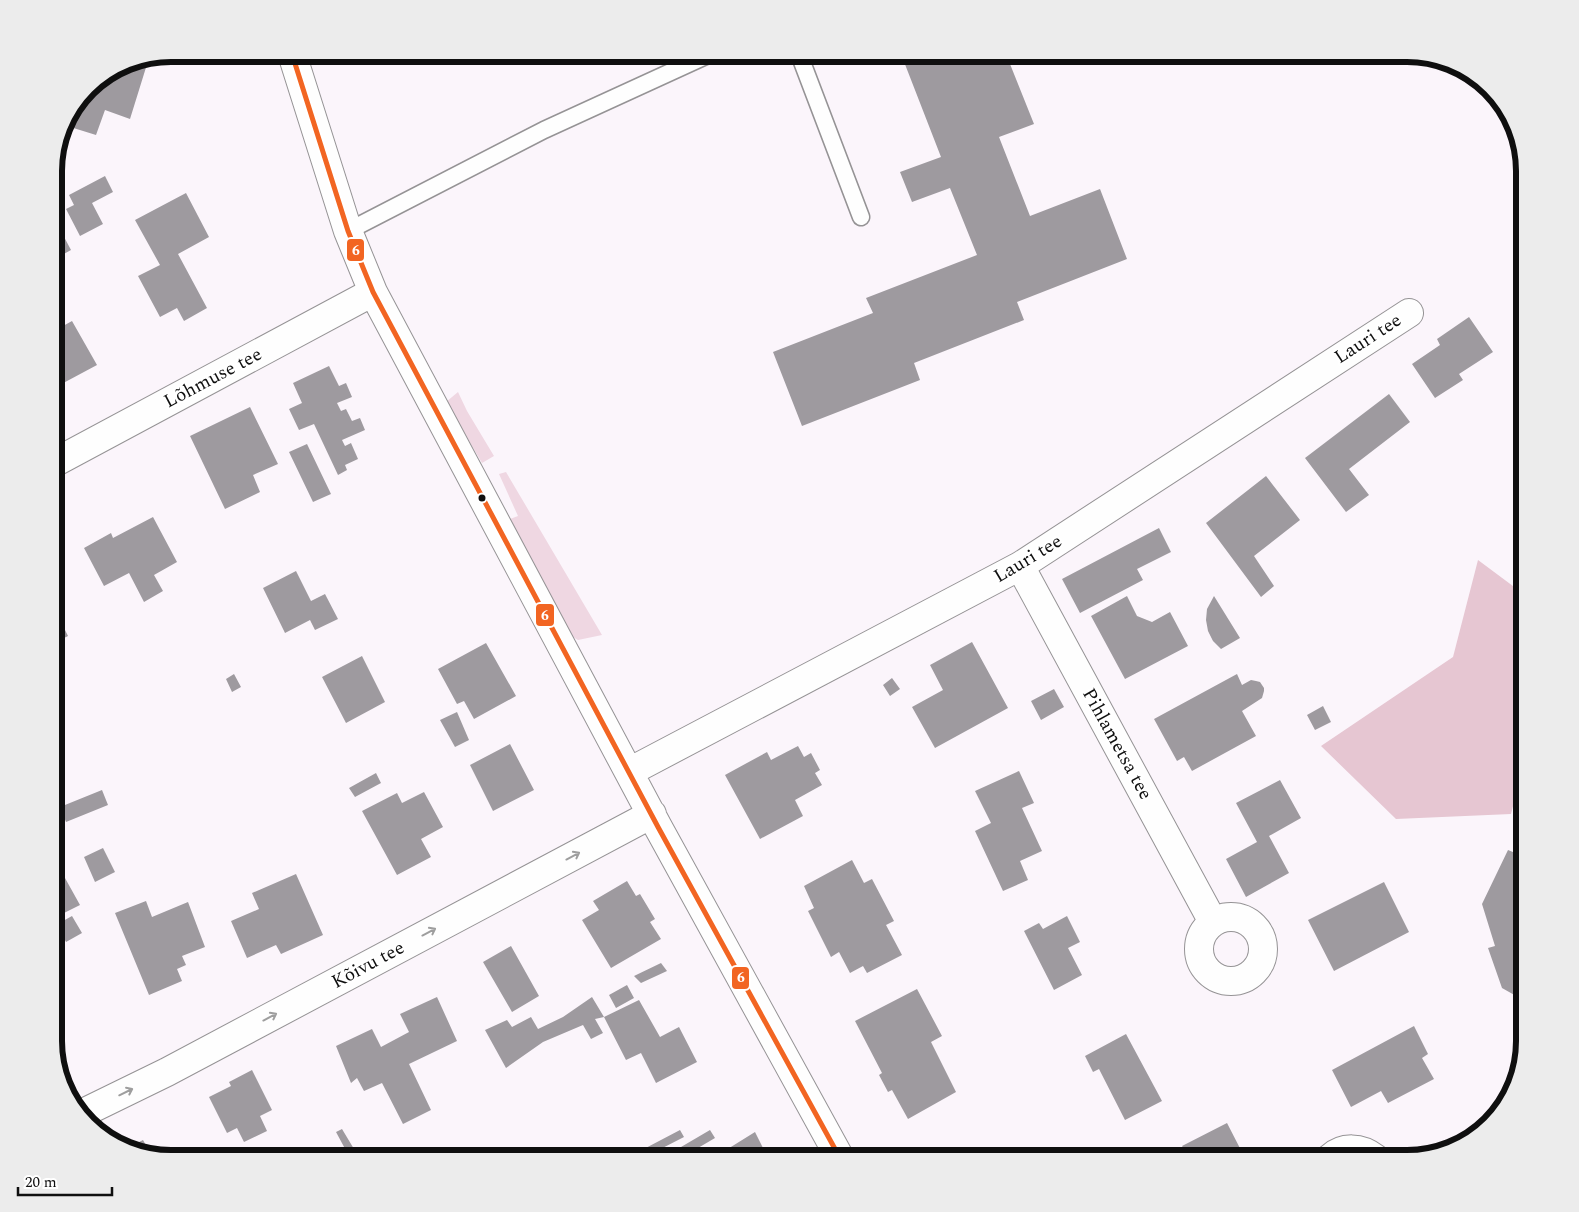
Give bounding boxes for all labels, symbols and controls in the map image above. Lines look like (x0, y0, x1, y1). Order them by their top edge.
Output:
line badge: 6 (346, 238, 365, 262)
text: 6 (352, 240, 360, 261)
street label: Lauri tee (1329, 306, 1407, 372)
street label: Lõhmuse tee (159, 340, 267, 416)
unlabelled marker (477, 493, 487, 503)
street label: Lauri tee (988, 527, 1068, 591)
line badge: 6 (535, 603, 555, 627)
text: 6 (541, 605, 549, 626)
street label: Pihlametsa tee (1074, 683, 1160, 805)
one-way arrow (565, 851, 580, 860)
one-way arrow (422, 927, 437, 937)
street label: Kõivu tee (326, 934, 410, 996)
line badge: 6 (731, 966, 750, 990)
text: 6 (737, 967, 745, 988)
one-way arrow (263, 1011, 277, 1021)
one-way arrow (119, 1087, 134, 1097)
scale bar (18, 1164, 111, 1196)
text: 20 m (25, 1171, 57, 1194)

